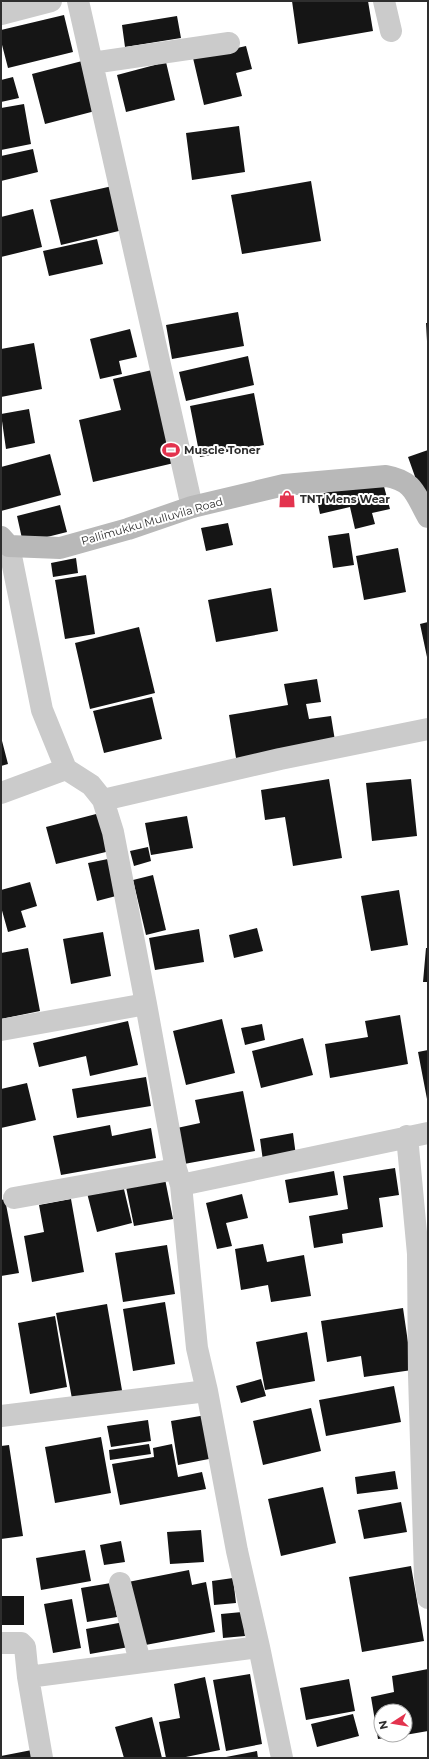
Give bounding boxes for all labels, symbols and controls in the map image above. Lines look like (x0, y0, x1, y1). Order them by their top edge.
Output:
sports icon: Muscle Toner (161, 440, 181, 460)
place label: Muscle Toner (184, 443, 261, 457)
shop icon: TNT Mens Wear (277, 489, 297, 509)
place label: TNT Mens Wear (300, 492, 390, 506)
street label: Pallimukku Mulluvila Road (80, 494, 224, 548)
north arrow (373, 1703, 413, 1743)
text: N (375, 1719, 391, 1731)

